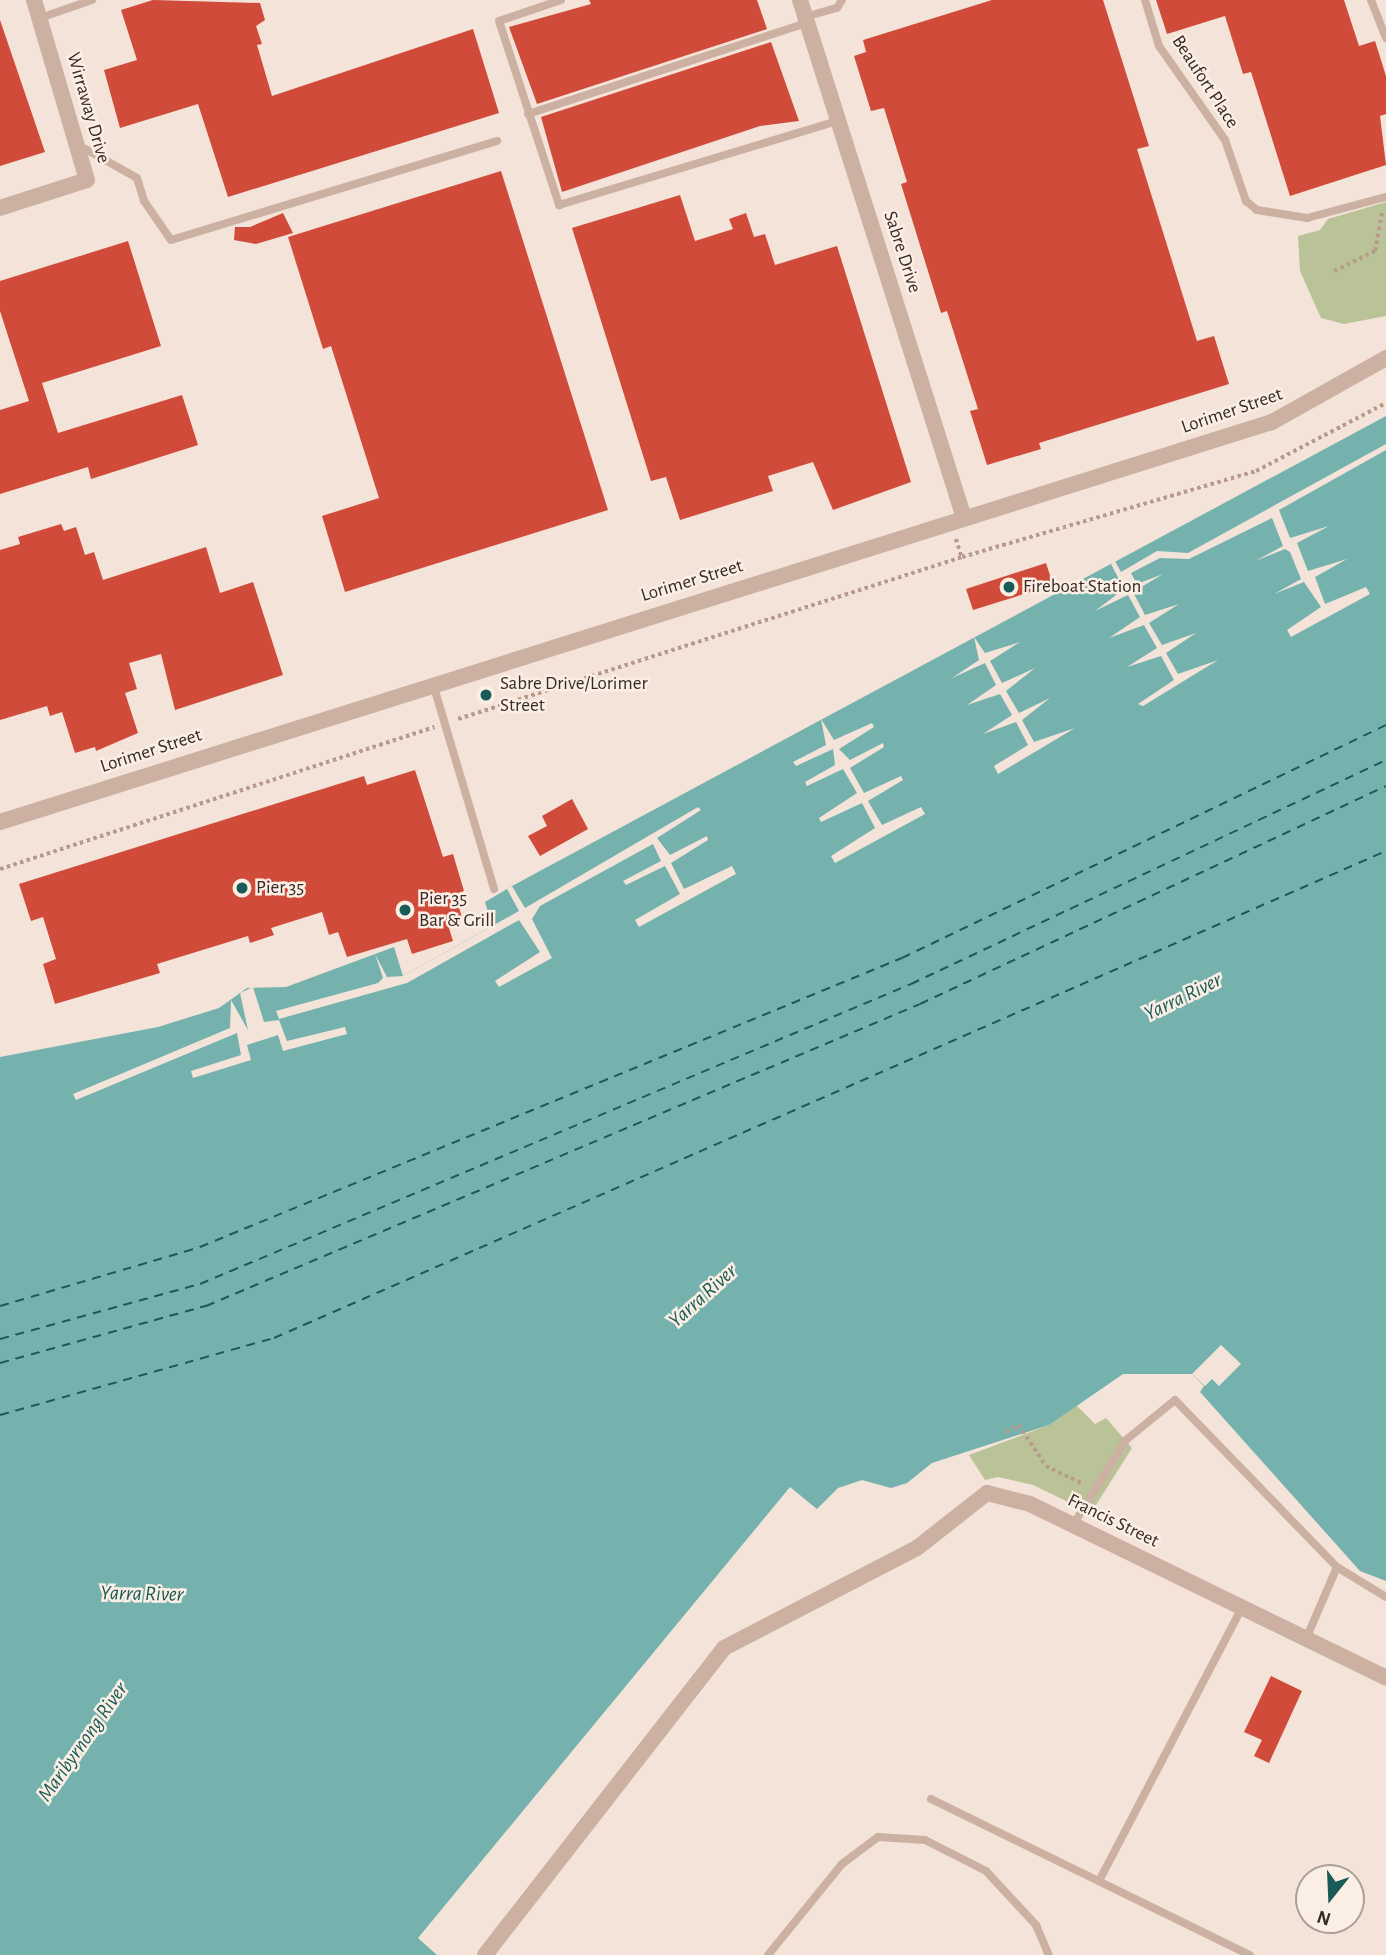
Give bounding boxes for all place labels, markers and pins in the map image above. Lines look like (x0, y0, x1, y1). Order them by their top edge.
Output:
place label: Fireboat Station (1023, 576, 1141, 598)
marker: Fireboat Station (1001, 579, 1017, 595)
place label: Sabre Drive/Lorimer Street (500, 673, 648, 717)
marker: Sabre Drive/Lorimer Street (478, 687, 494, 703)
place label: Pier 35 (256, 877, 304, 899)
marker: Pier 35 (234, 880, 250, 896)
place label: Pier 35 Bar & Grill (419, 888, 495, 932)
marker: Pier 35 Bar & Grill (397, 902, 413, 918)

